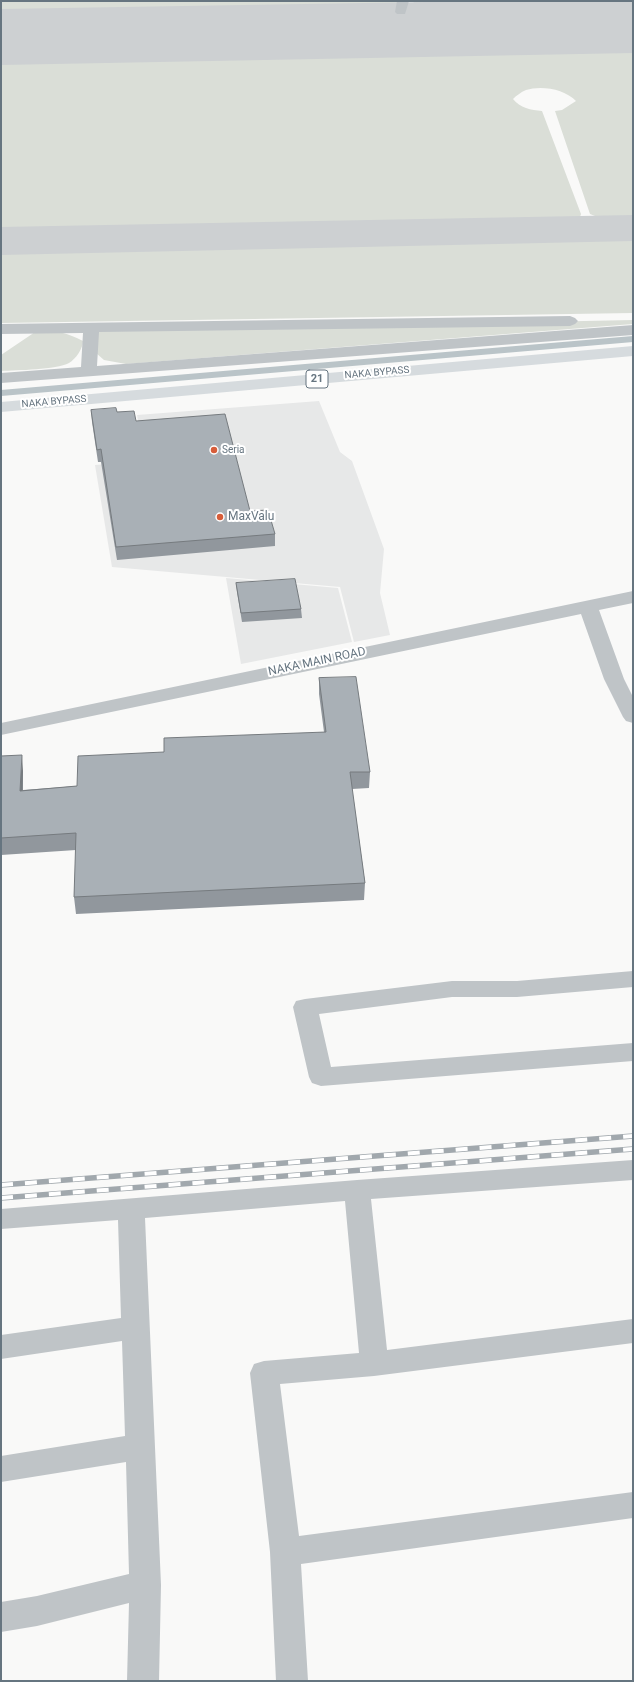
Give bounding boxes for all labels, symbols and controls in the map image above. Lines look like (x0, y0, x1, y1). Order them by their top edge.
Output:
street label: NAKA BYPASS (344, 364, 410, 382)
road number: 21 (306, 370, 328, 388)
street label: NAKA BYPASS (21, 393, 87, 411)
place label: Seria (222, 444, 244, 456)
marker: Seria (209, 445, 219, 455)
place label: MaxValu (228, 510, 274, 524)
marker: MaxValu (215, 512, 225, 522)
street label: NAKA MAIN ROAD (267, 645, 367, 679)

